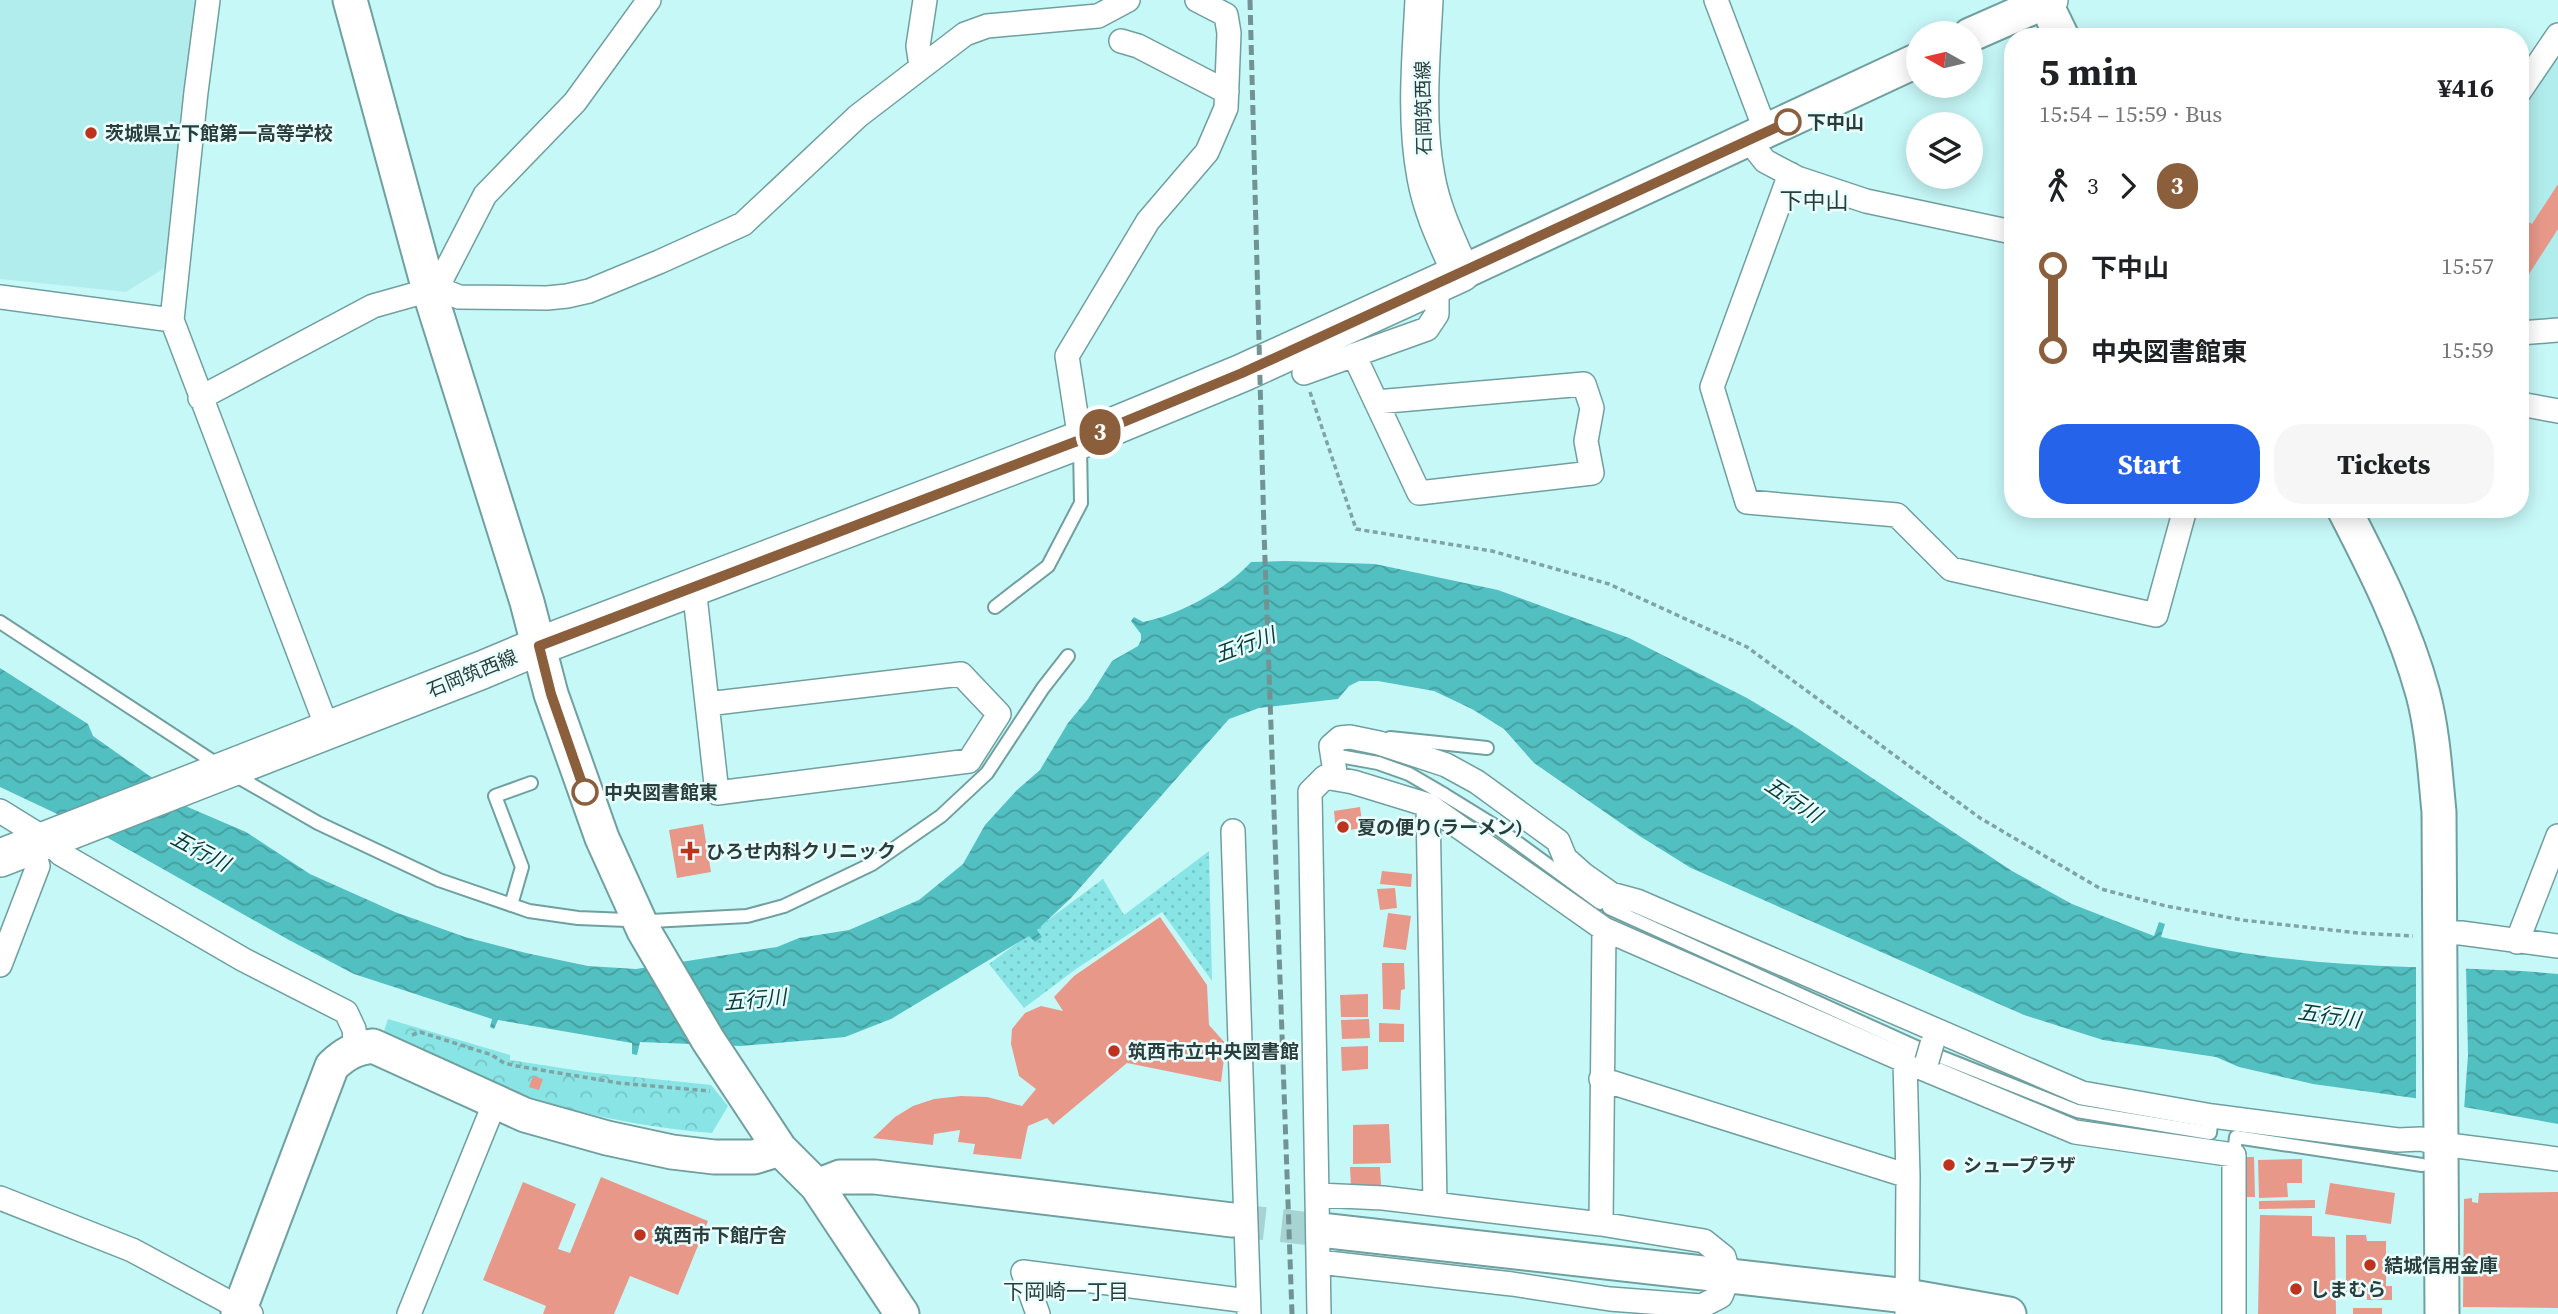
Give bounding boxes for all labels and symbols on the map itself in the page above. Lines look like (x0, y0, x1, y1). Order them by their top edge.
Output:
north arrow (1906, 21, 1983, 98)
street label: 石岡筑西線 (1409, 60, 1437, 156)
marker: 下中山 (1775, 109, 1801, 135)
place label: 下中山 (1807, 109, 1864, 135)
place label: 茨城県立下館第一高等学校 (105, 120, 333, 146)
marker: 茨城県立下館第一高等学校 (83, 125, 99, 141)
district label: 下中山 (1780, 185, 1849, 217)
line badge: 3 (1077, 409, 1123, 455)
water label: 五行川 (1210, 619, 1281, 669)
street label: 石岡筑西線 (423, 643, 521, 703)
water label: 五行川 (1759, 770, 1829, 830)
marker: 中央図書館東 (572, 779, 598, 805)
place label: 中央図書館東 (604, 779, 718, 805)
place label: 夏の便り(ラーメン) (1357, 814, 1523, 840)
marker: 夏の便り(ラーメン) (1335, 819, 1351, 835)
water label: 五行川 (166, 823, 237, 879)
place label: ひろせ内科クリニック (706, 838, 896, 864)
marker: ひろせ内科クリニック (680, 841, 700, 861)
water label: 五行川 (722, 982, 790, 1017)
water label: 五行川 (2296, 997, 2364, 1035)
place label: 筑西市立中央図書館 (1128, 1038, 1299, 1064)
marker: 筑西市立中央図書館 (1106, 1043, 1122, 1059)
place label: シュープラザ (1963, 1152, 2076, 1178)
marker: シュープラザ (1941, 1157, 1957, 1173)
place label: 筑西市下館庁舎 (654, 1222, 787, 1248)
marker: 筑西市下館庁舎 (632, 1227, 648, 1243)
place label: 結城信用金庫 (2384, 1252, 2498, 1278)
marker: 結城信用金庫 (2362, 1257, 2378, 1273)
place label: しまむら (2310, 1276, 2386, 1302)
district label: 下岡崎一丁目 (1003, 1277, 1129, 1306)
marker: しまむら (2288, 1281, 2304, 1297)

